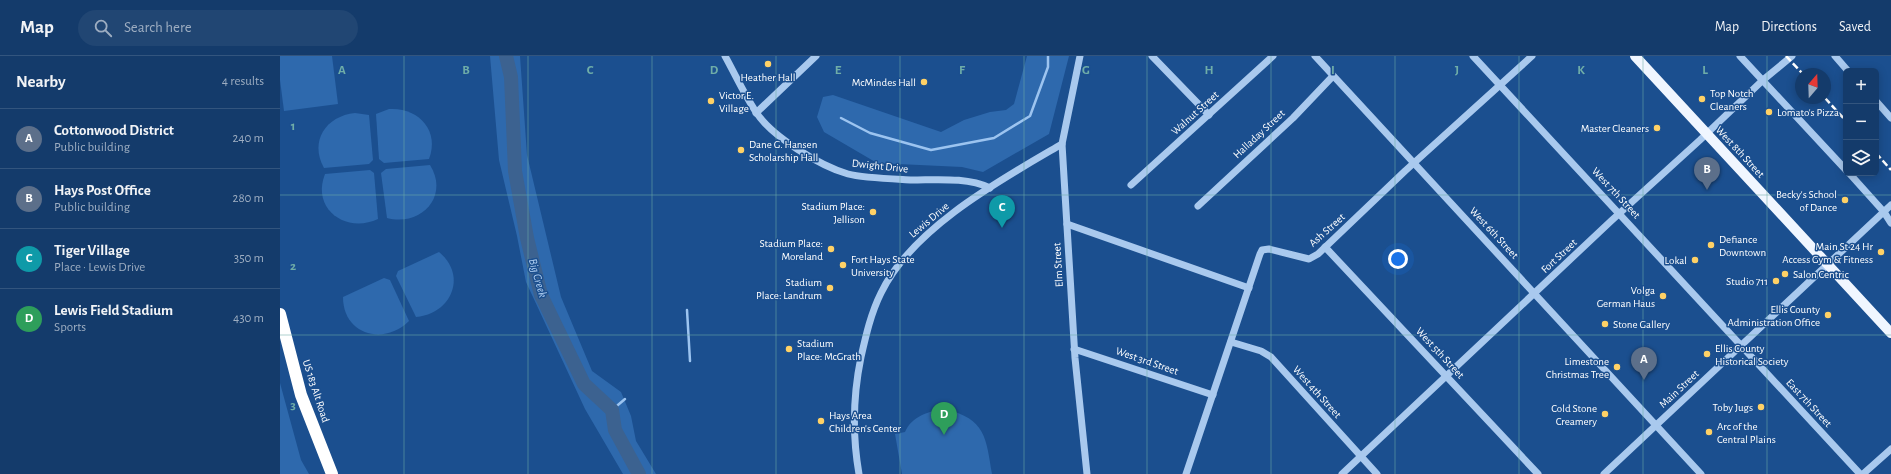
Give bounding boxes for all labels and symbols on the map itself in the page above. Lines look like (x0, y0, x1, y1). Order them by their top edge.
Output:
marker: Heather Hall (763, 59, 773, 69)
text: A (338, 64, 346, 77)
text: B (462, 64, 470, 77)
text: C (587, 64, 594, 77)
text: D (710, 64, 719, 77)
text: E (835, 64, 842, 77)
text: F (959, 64, 966, 77)
text: G (1082, 64, 1090, 77)
text: H (1204, 64, 1214, 77)
text: I (1331, 64, 1335, 77)
text: J (1455, 64, 1459, 77)
text: K (1577, 64, 1585, 77)
text: L (1702, 64, 1708, 77)
north arrow (1795, 68, 1831, 104)
place label: Heather Hall (741, 72, 795, 83)
place label: McMindes Hall (852, 77, 916, 88)
marker: McMindes Hall (919, 77, 929, 87)
place label: Top Notch Cleaners (1710, 88, 1753, 112)
street label: Walnut Street (1169, 89, 1221, 137)
place label: Victor E. Village (719, 90, 754, 114)
marker: Top Notch Cleaners (1697, 94, 1707, 104)
marker: Victor E. Village (706, 96, 716, 106)
street label: Halladay Street (1231, 107, 1287, 161)
marker: Lomato's Pizza (1764, 107, 1774, 117)
place label: Lomato's Pizza (1777, 107, 1839, 118)
text: 1 (291, 120, 295, 133)
place label: Master Cleaners (1581, 123, 1649, 134)
marker: Master Cleaners (1652, 123, 1662, 133)
street label: West 8th Street (1713, 124, 1767, 180)
place label: Dane G. Hansen Scholarship Hall (749, 139, 818, 163)
marker: Dane G. Hansen Scholarship Hall (736, 145, 746, 155)
pin: B (1694, 157, 1720, 190)
street label: Dwight Drive (851, 158, 909, 174)
street label: West 7th Street (1590, 165, 1643, 221)
place label: Becky's School of Dance (1776, 189, 1837, 213)
pin: C (989, 195, 1015, 228)
marker: Becky's School of Dance (1840, 195, 1850, 205)
street label: Lewis Drive (907, 200, 951, 240)
place label: Stadium Place: Jellison (801, 201, 865, 225)
street label: West 6th Street (1467, 205, 1521, 261)
marker: Stadium Place: Jellison (868, 207, 878, 217)
street label: Ash Street (1307, 211, 1347, 249)
place label: Defiance Downtown (1719, 234, 1766, 258)
street label: Fort Street (1539, 236, 1579, 275)
place label: Stadium Place: Moreland (759, 238, 823, 262)
marker: Defiance Downtown (1706, 240, 1716, 250)
place label: Main St 24 Hr Access Gym & Fitness (1782, 241, 1873, 265)
street label: Elm Street (1051, 242, 1065, 288)
marker: Stadium Place: Moreland (826, 244, 836, 254)
marker: Main St 24 Hr Access Gym & Fitness (1876, 247, 1886, 257)
your location (1388, 249, 1408, 269)
place label: Fort Hays State University (851, 254, 915, 278)
place label: Lokal (1665, 255, 1687, 266)
marker: Lokal (1690, 255, 1700, 265)
water label: Big Creek (527, 257, 549, 299)
text: 2 (290, 260, 296, 273)
marker: Fort Hays State University (838, 260, 848, 270)
marker: Salon Centric (1780, 269, 1790, 279)
place label: Salon Centric (1793, 269, 1850, 280)
place label: Studio 711 (1726, 276, 1768, 287)
marker: Studio 711 (1771, 276, 1781, 286)
place label: Stadium Place: Landrum (756, 277, 822, 301)
marker: Stadium Place: Landrum (825, 283, 835, 293)
place label: Volga German Haus (1597, 285, 1655, 309)
marker: Volga German Haus (1658, 291, 1668, 301)
place label: Ellis County Administration Office (1728, 304, 1820, 328)
marker: Ellis County Administration Office (1823, 310, 1833, 320)
marker: Stone Gallery (1600, 319, 1610, 329)
place label: Stone Gallery (1613, 319, 1670, 330)
street label: West 5th Street (1414, 325, 1467, 381)
place label: Stadium Place: McGrath (797, 338, 861, 362)
place label: Ellis County Historical Society (1715, 343, 1789, 367)
marker: Stadium Place: McGrath (784, 344, 794, 354)
street label: West 3rd Street (1114, 345, 1180, 377)
pin: A (1631, 347, 1657, 380)
marker: Ellis County Historical Society (1702, 349, 1712, 359)
place label: Limestone Christmas Tree (1546, 356, 1609, 380)
street label: US 183 Alt Road (301, 358, 331, 424)
marker: Limestone Christmas Tree (1612, 362, 1622, 372)
street label: West 4th Street (1291, 364, 1344, 421)
street label: Main Street (1657, 368, 1701, 410)
street label: East 7th Street (1784, 377, 1834, 429)
text: 3 (290, 399, 296, 412)
pin: D (931, 402, 957, 435)
place label: Toby Jugs (1713, 402, 1753, 413)
marker: Toby Jugs (1756, 402, 1766, 412)
place label: Cold Stone Creamery (1551, 403, 1597, 427)
marker: Cold Stone Creamery (1600, 409, 1610, 419)
place label: Hays Area Children's Center (829, 410, 901, 434)
marker: Hays Area Children's Center (816, 416, 826, 426)
place label: Arc of the Central Plains (1717, 421, 1776, 445)
marker: Arc of the Central Plains (1704, 427, 1714, 437)

